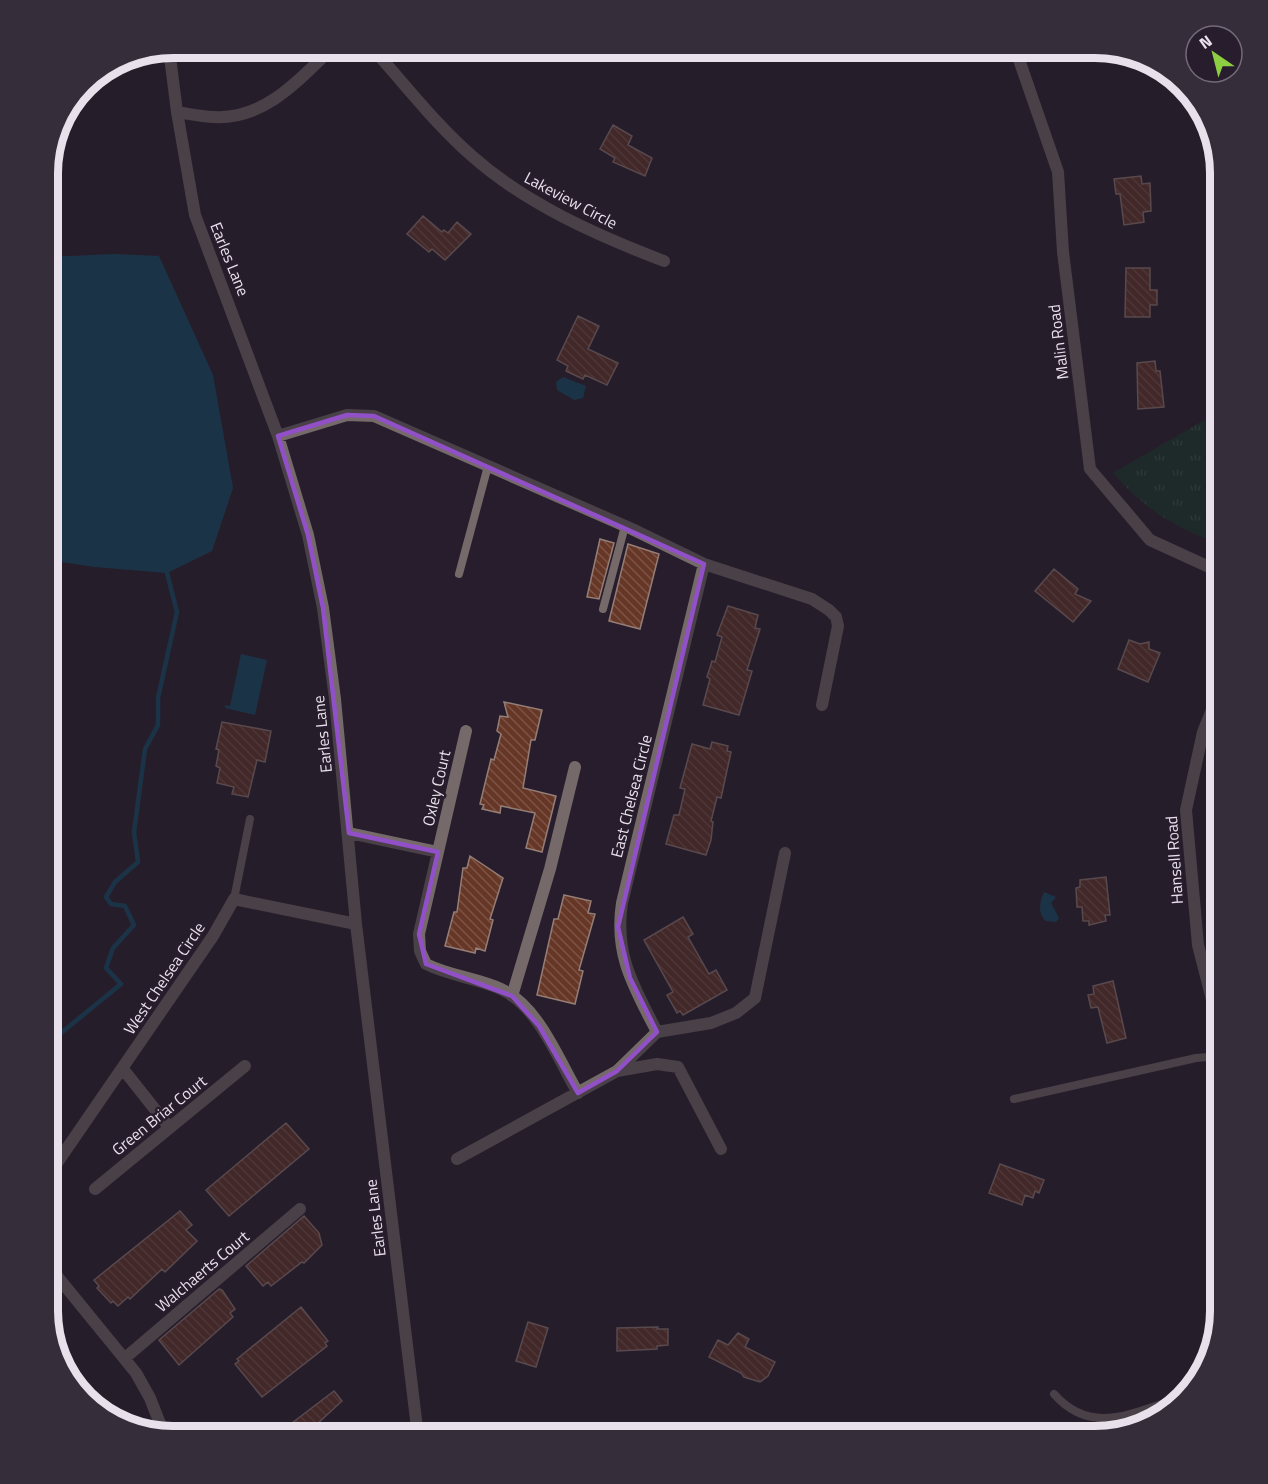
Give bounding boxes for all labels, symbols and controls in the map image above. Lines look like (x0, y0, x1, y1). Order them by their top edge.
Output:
north arrow (1184, 24, 1244, 84)
text: N (1194, 29, 1217, 55)
street label: Lakeview Circle (520, 165, 622, 235)
street label: Earles Lane (204, 219, 256, 299)
street label: Malin Road (1041, 303, 1075, 381)
street label: Earles Lane (306, 694, 338, 774)
street label: East Chelsea Circle (604, 732, 658, 860)
street label: Oxley Court (416, 747, 456, 828)
street label: Hansell Road (1159, 815, 1189, 905)
street label: West Chelsea Circle (117, 917, 211, 1039)
street label: Green Briar Court (106, 1069, 212, 1161)
street label: Earles Lane (358, 1178, 392, 1258)
street label: Walchaerts Court (150, 1224, 254, 1317)

